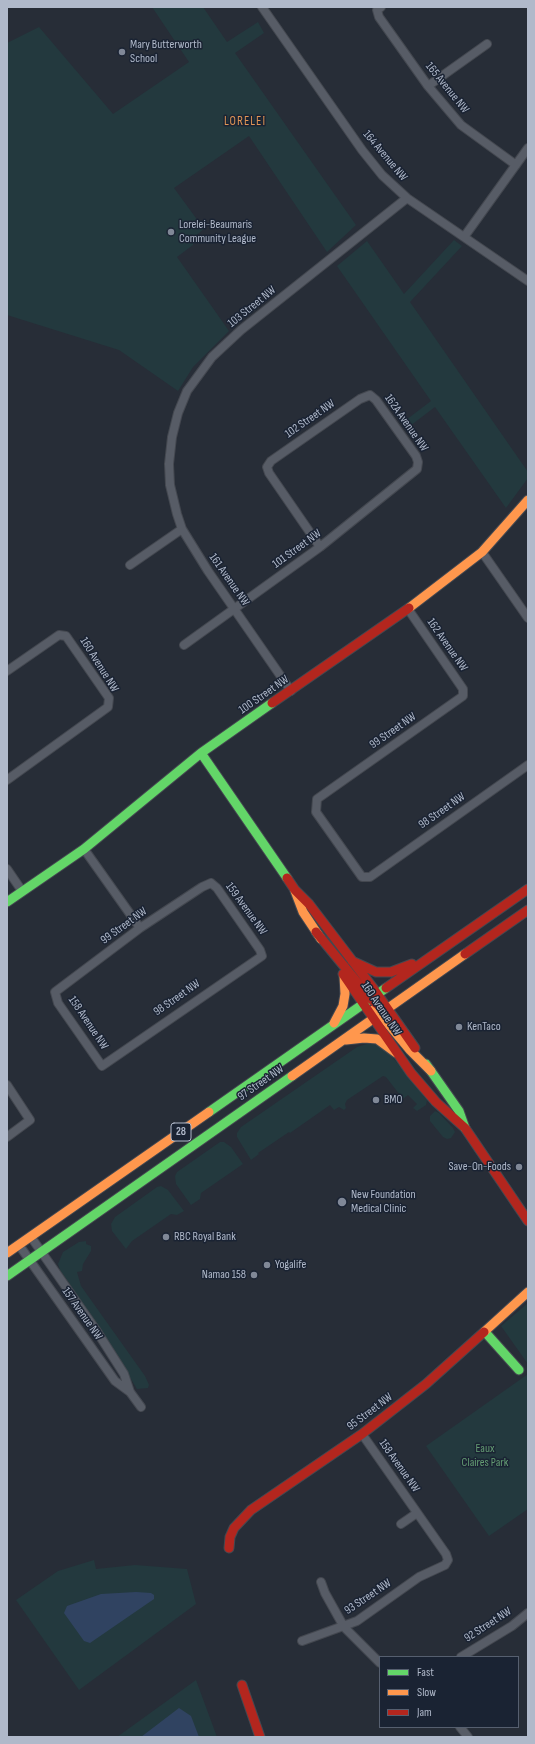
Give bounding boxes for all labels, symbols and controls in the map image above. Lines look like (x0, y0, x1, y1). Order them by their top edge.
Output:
place label: Mary Butterworth School (130, 38, 202, 66)
marker: Mary Butterworth School (117, 47, 127, 57)
street label: 165 Avenue NW (422, 60, 472, 116)
district label: LORELEI (224, 114, 266, 130)
street label: 164 Avenue NW (360, 128, 410, 184)
place label: Lorelei-Beaumaris Community League (179, 218, 256, 246)
marker: Lorelei-Beaumaris Community League (166, 227, 176, 237)
street label: 103 Street NW (225, 283, 279, 331)
street label: 162A Avenue NW (381, 392, 431, 454)
street label: 102 Street NW (282, 397, 338, 441)
street label: 101 Street NW (270, 526, 324, 572)
street label: 161 Avenue NW (206, 551, 252, 609)
street label: 162 Avenue NW (423, 616, 471, 674)
street label: 160 Avenue NW (76, 635, 122, 695)
street label: 100 Street NW (236, 672, 292, 718)
street label: 99 Street NW (367, 710, 419, 752)
street label: 98 Street NW (416, 790, 468, 832)
street label: 159 Avenue NW (222, 880, 270, 938)
street label: 99 Street NW (98, 904, 150, 948)
street label: 98 Street NW (151, 977, 203, 1019)
street label: 160 Avenue NW (358, 979, 404, 1039)
street label: 158 Avenue NW (65, 994, 111, 1052)
place label: KenTaco (467, 1020, 501, 1034)
marker: KenTaco (454, 1022, 464, 1032)
street label: 97 Street NW (235, 1062, 287, 1104)
place label: BMO (384, 1093, 402, 1107)
marker: BMO (371, 1095, 381, 1105)
road number: 28 (171, 1123, 191, 1141)
place label: Save-On-Foods (448, 1160, 511, 1174)
marker: Save-On-Foods (514, 1162, 524, 1172)
place label: New Foundation Medical Clinic (351, 1188, 416, 1216)
marker: New Foundation Medical Clinic (336, 1196, 348, 1208)
place label: RBC Royal Bank (174, 1230, 236, 1244)
marker: RBC Royal Bank (161, 1232, 171, 1242)
place label: Yogalife (275, 1258, 306, 1272)
marker: Yogalife (262, 1260, 272, 1270)
place label: Namao 158 (202, 1268, 246, 1282)
marker: Namao 158 (249, 1270, 259, 1280)
street label: 157 Avenue NW (59, 1285, 105, 1343)
street label: 95 Street NW (344, 1390, 396, 1434)
street label: 158 Avenue NW (376, 1437, 422, 1495)
park label: Eaux Claires Park (462, 1442, 508, 1470)
street label: 93 Street NW (342, 1576, 394, 1618)
street label: 92 Street NW (462, 1604, 514, 1646)
legend (379, 1656, 519, 1728)
text: Fast (417, 1665, 434, 1680)
text: Slow (417, 1685, 436, 1700)
text: Jam (417, 1705, 432, 1720)

